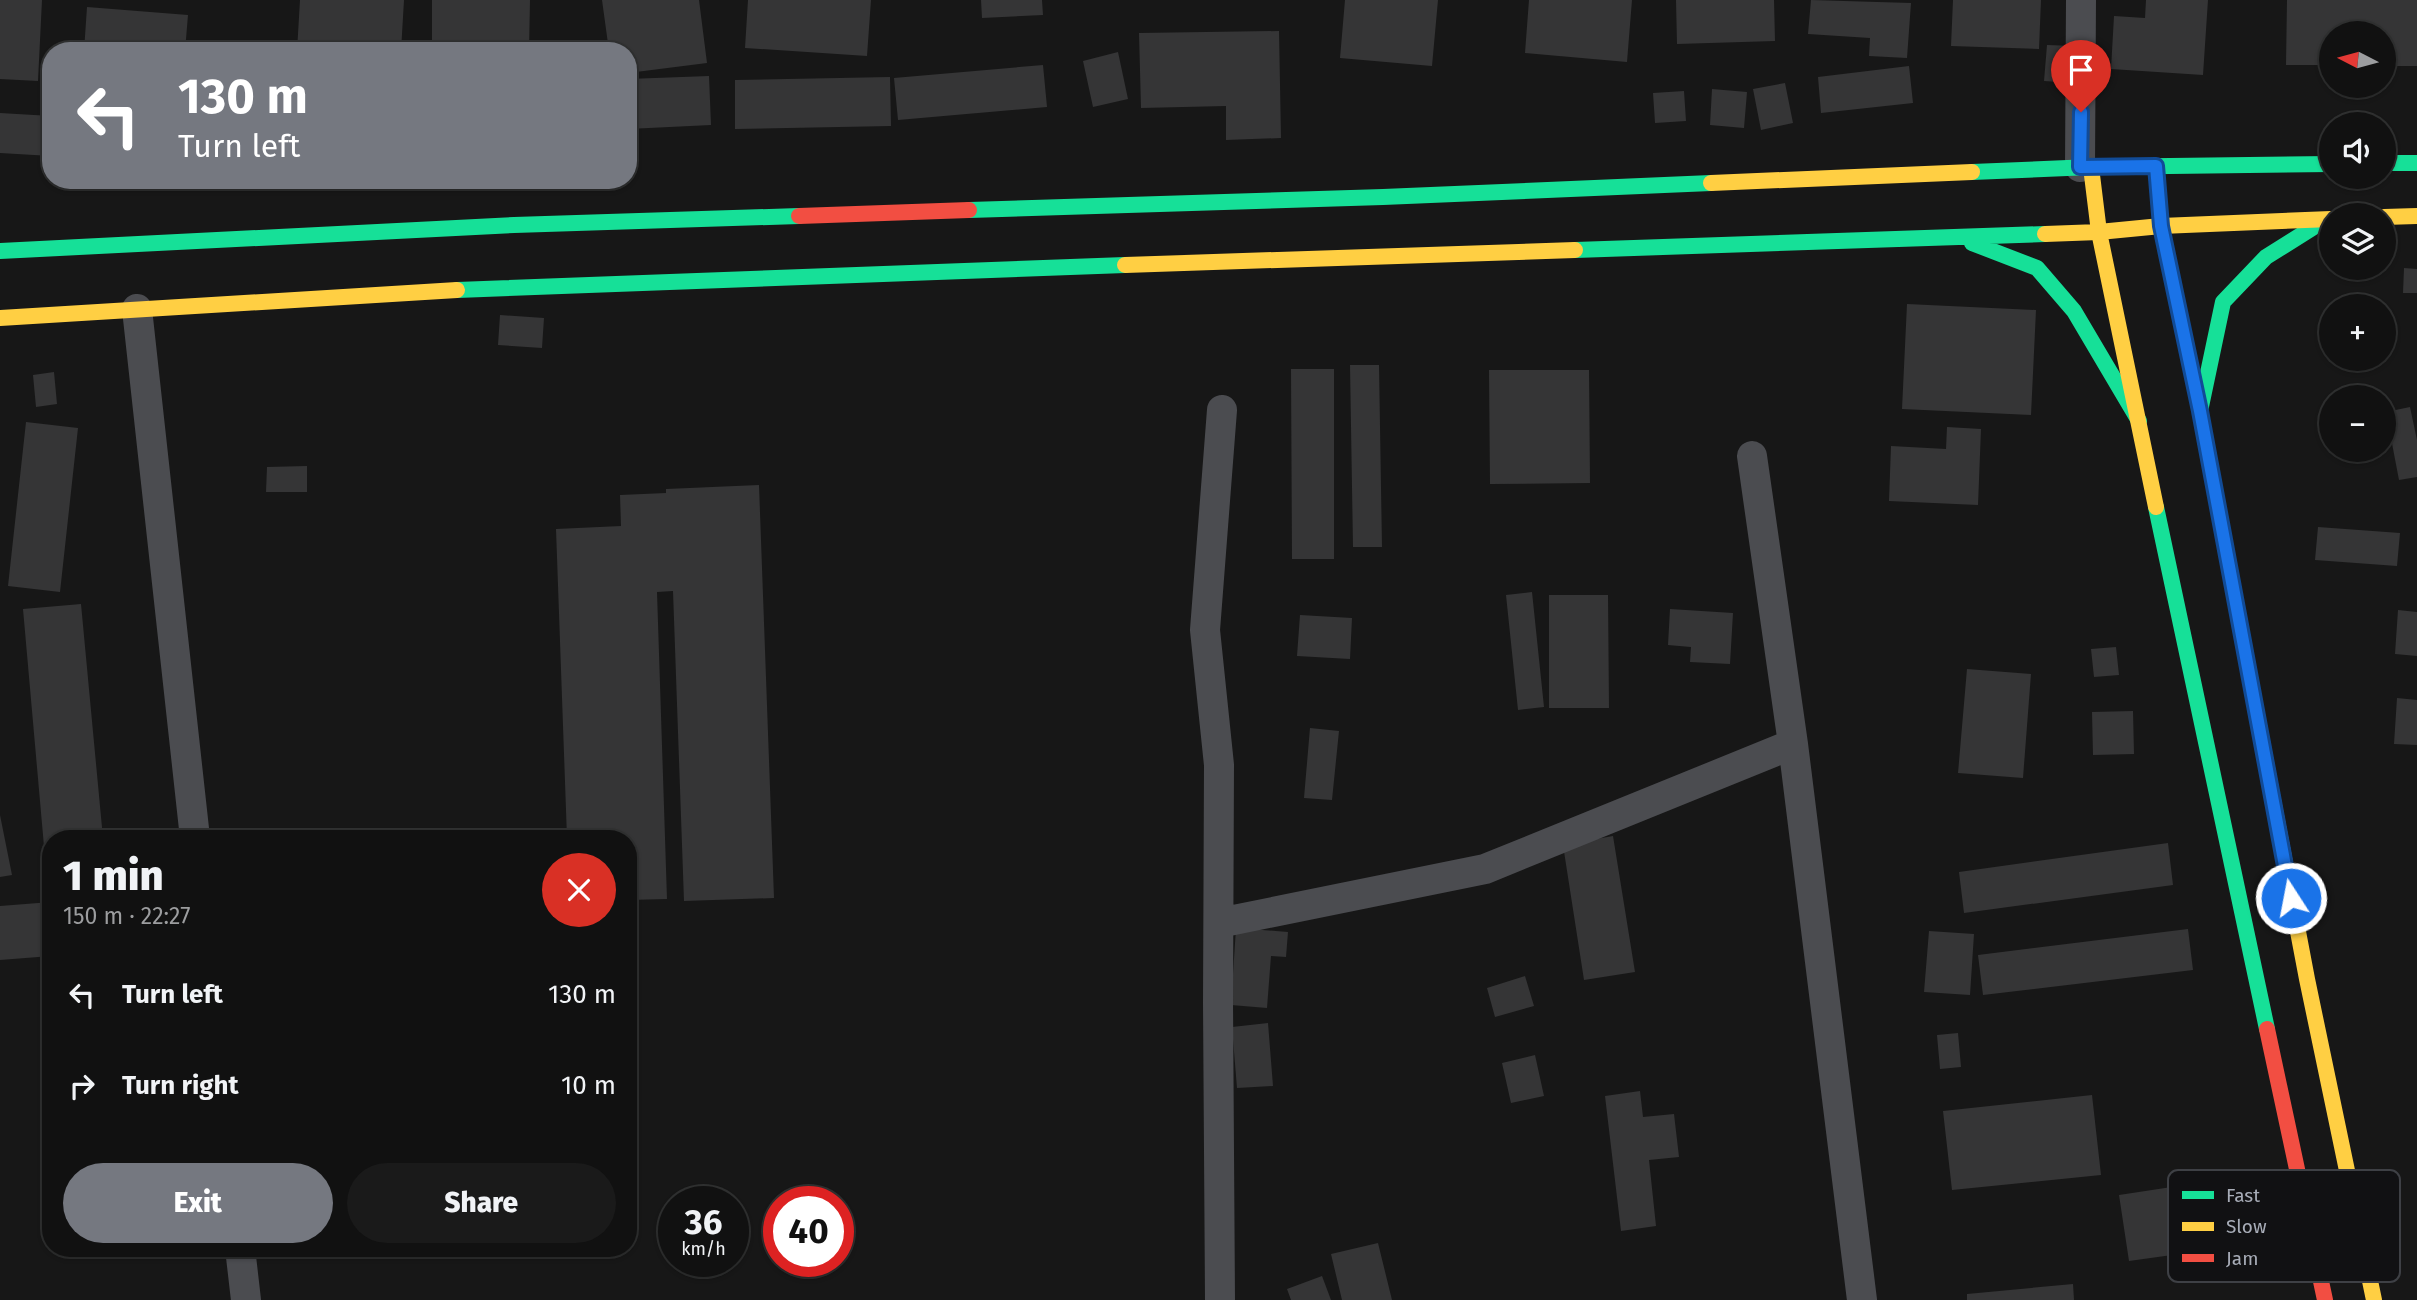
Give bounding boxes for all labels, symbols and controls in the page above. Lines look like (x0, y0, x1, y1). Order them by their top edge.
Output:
north arrow (2319, 21, 2396, 98)
map controls (2319, 21, 2396, 462)
pin (2051, 40, 2111, 112)
icon: arrive (2062, 51, 2100, 89)
text: 130 m (178, 67, 308, 126)
icon: left (63, 70, 154, 161)
button: sound (2319, 112, 2396, 189)
text: Turn left (178, 127, 300, 165)
button: layers (2319, 203, 2396, 280)
button: + (2319, 294, 2396, 371)
button: − (2319, 385, 2396, 462)
text: 1 min (63, 851, 164, 901)
button: close (542, 853, 616, 927)
position arrow (2254, 861, 2328, 935)
text: 150 m · 22:27 (63, 902, 191, 930)
icon: left (63, 976, 101, 1014)
text: Turn left (122, 979, 223, 1010)
text: 130 m (548, 979, 616, 1010)
icon: right (63, 1067, 101, 1105)
text: Turn right (122, 1070, 239, 1101)
text: 10 m (561, 1070, 616, 1101)
button: Exit (63, 1163, 333, 1243)
button: Share (347, 1163, 616, 1243)
legend (2168, 1170, 2400, 1282)
text: Fast (2226, 1184, 2260, 1207)
speed limit sign: 40 (763, 1186, 854, 1277)
text: 36 (685, 1201, 722, 1243)
text: Slow (2226, 1215, 2267, 1238)
text: km/h (681, 1238, 726, 1260)
text: Jam (2226, 1247, 2258, 1270)

